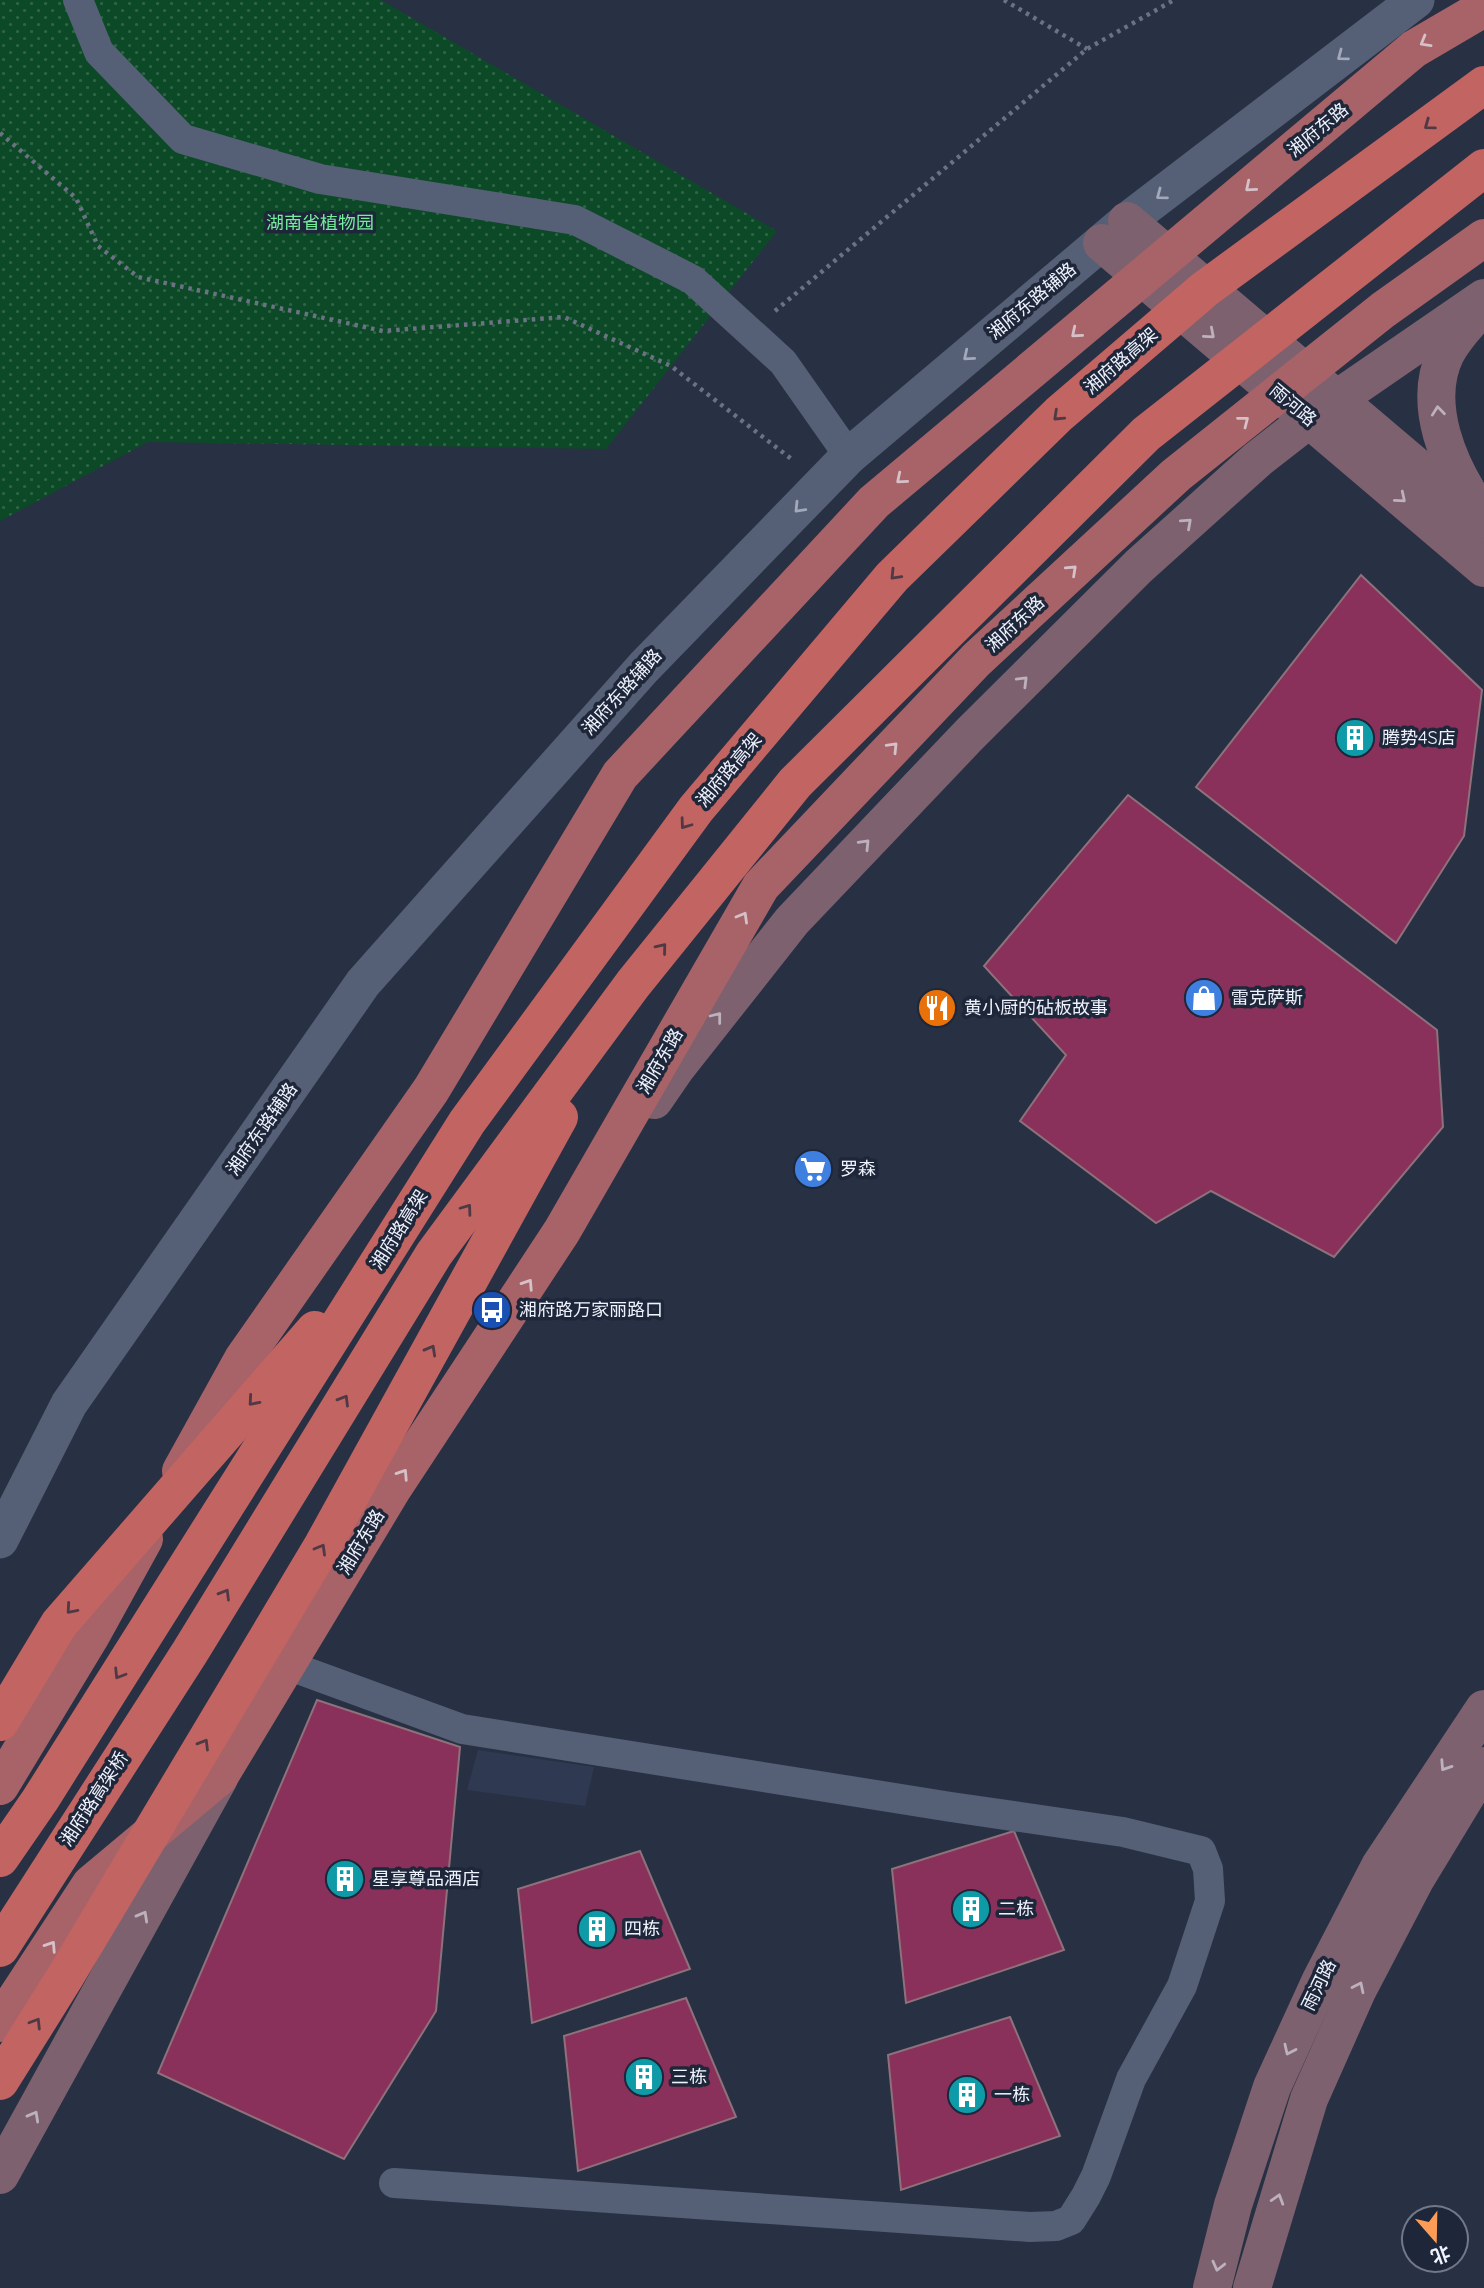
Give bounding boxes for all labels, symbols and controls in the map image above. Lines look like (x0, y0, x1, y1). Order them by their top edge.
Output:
one-way arrow (1420, 34, 1433, 47)
one-way arrow (1337, 48, 1350, 61)
street label: 湘府东路 (1283, 98, 1353, 162)
one-way arrow (1424, 117, 1437, 129)
one-way arrow (1245, 179, 1258, 191)
one-way arrow (1157, 186, 1169, 199)
park label: 湖南省植物园 (266, 211, 374, 234)
street label: 湘府东路辅路 (983, 257, 1080, 344)
street label: 湘府路高架 (1079, 322, 1162, 399)
one-way arrow (1071, 325, 1084, 337)
one-way arrow (1201, 326, 1214, 338)
one-way arrow (963, 348, 976, 360)
street label: 雨河路 (1265, 378, 1321, 431)
one-way arrow (1431, 405, 1446, 417)
one-way arrow (1053, 408, 1066, 421)
one-way arrow (1235, 417, 1248, 429)
one-way arrow (897, 471, 910, 483)
one-way arrow (1393, 490, 1406, 502)
one-way arrow (794, 499, 807, 512)
one-way arrow (1179, 519, 1192, 531)
one-way arrow (1064, 566, 1077, 579)
one-way arrow (890, 567, 903, 580)
street label: 湘府东路 (980, 591, 1049, 657)
street label: 湘府东路辅路 (577, 644, 666, 739)
one-way arrow (1015, 676, 1028, 689)
building icon: 腾势4S店 (1334, 717, 1376, 759)
place label: 腾势4S店 (1382, 726, 1456, 749)
street label: 湘府路高架 (691, 728, 766, 812)
one-way arrow (885, 742, 897, 755)
one-way arrow (681, 816, 693, 829)
one-way arrow (856, 840, 869, 853)
one-way arrow (735, 912, 748, 925)
one-way arrow (653, 944, 666, 956)
shop icon: 雷克萨斯 (1183, 977, 1225, 1019)
place label: 雷克萨斯 (1231, 986, 1303, 1009)
restaurant icon: 黄小厨的砧板故事 (916, 987, 958, 1029)
place label: 黄小厨的砧板故事 (964, 996, 1108, 1019)
one-way arrow (708, 1012, 721, 1024)
street label: 湘府东路 (632, 1024, 688, 1098)
street label: 湘府东路辅路 (221, 1078, 302, 1180)
supermarket icon: 罗森 (792, 1148, 834, 1190)
place label: 罗森 (840, 1157, 876, 1180)
street label: 湘府路高架 (365, 1185, 432, 1274)
one-way arrow (459, 1204, 471, 1217)
one-way arrow (519, 1279, 532, 1292)
bus stop icon: 湘府路万家丽路口 (471, 1289, 513, 1331)
place label: 湘府路万家丽路口 (519, 1298, 663, 1321)
one-way arrow (423, 1345, 436, 1357)
one-way arrow (249, 1392, 261, 1405)
one-way arrow (336, 1395, 349, 1408)
one-way arrow (395, 1469, 407, 1482)
street label: 湘府东路 (332, 1505, 389, 1579)
one-way arrow (313, 1544, 326, 1557)
one-way arrow (217, 1589, 230, 1602)
one-way arrow (67, 1601, 80, 1614)
one-way arrow (115, 1667, 128, 1680)
one-way arrow (196, 1739, 209, 1752)
street label: 湘府路高架桥 (55, 1747, 133, 1850)
one-way arrow (1440, 1758, 1453, 1771)
building icon: 星享尊品酒店 (324, 1858, 366, 1900)
place label: 星享尊品酒店 (372, 1867, 480, 1890)
building icon: 二栋 (950, 1888, 992, 1930)
place label: 二栋 (998, 1897, 1034, 1920)
building icon: 四栋 (576, 1908, 618, 1950)
one-way arrow (135, 1911, 148, 1923)
place label: 四栋 (624, 1917, 660, 1940)
one-way arrow (42, 1940, 55, 1953)
street label: 雨河路 (1296, 1955, 1341, 2014)
one-way arrow (1351, 1982, 1365, 1994)
one-way arrow (28, 2018, 41, 2031)
one-way arrow (1283, 2043, 1297, 2055)
building icon: 三栋 (623, 2056, 665, 2098)
place label: 三栋 (671, 2065, 707, 2088)
building icon: 一栋 (946, 2074, 988, 2116)
place label: 一栋 (994, 2083, 1030, 2106)
one-way arrow (26, 2110, 39, 2123)
one-way arrow (1270, 2193, 1284, 2206)
north arrow (1400, 2204, 1470, 2274)
text: 北 (1428, 2240, 1454, 2270)
one-way arrow (1211, 2260, 1226, 2272)

